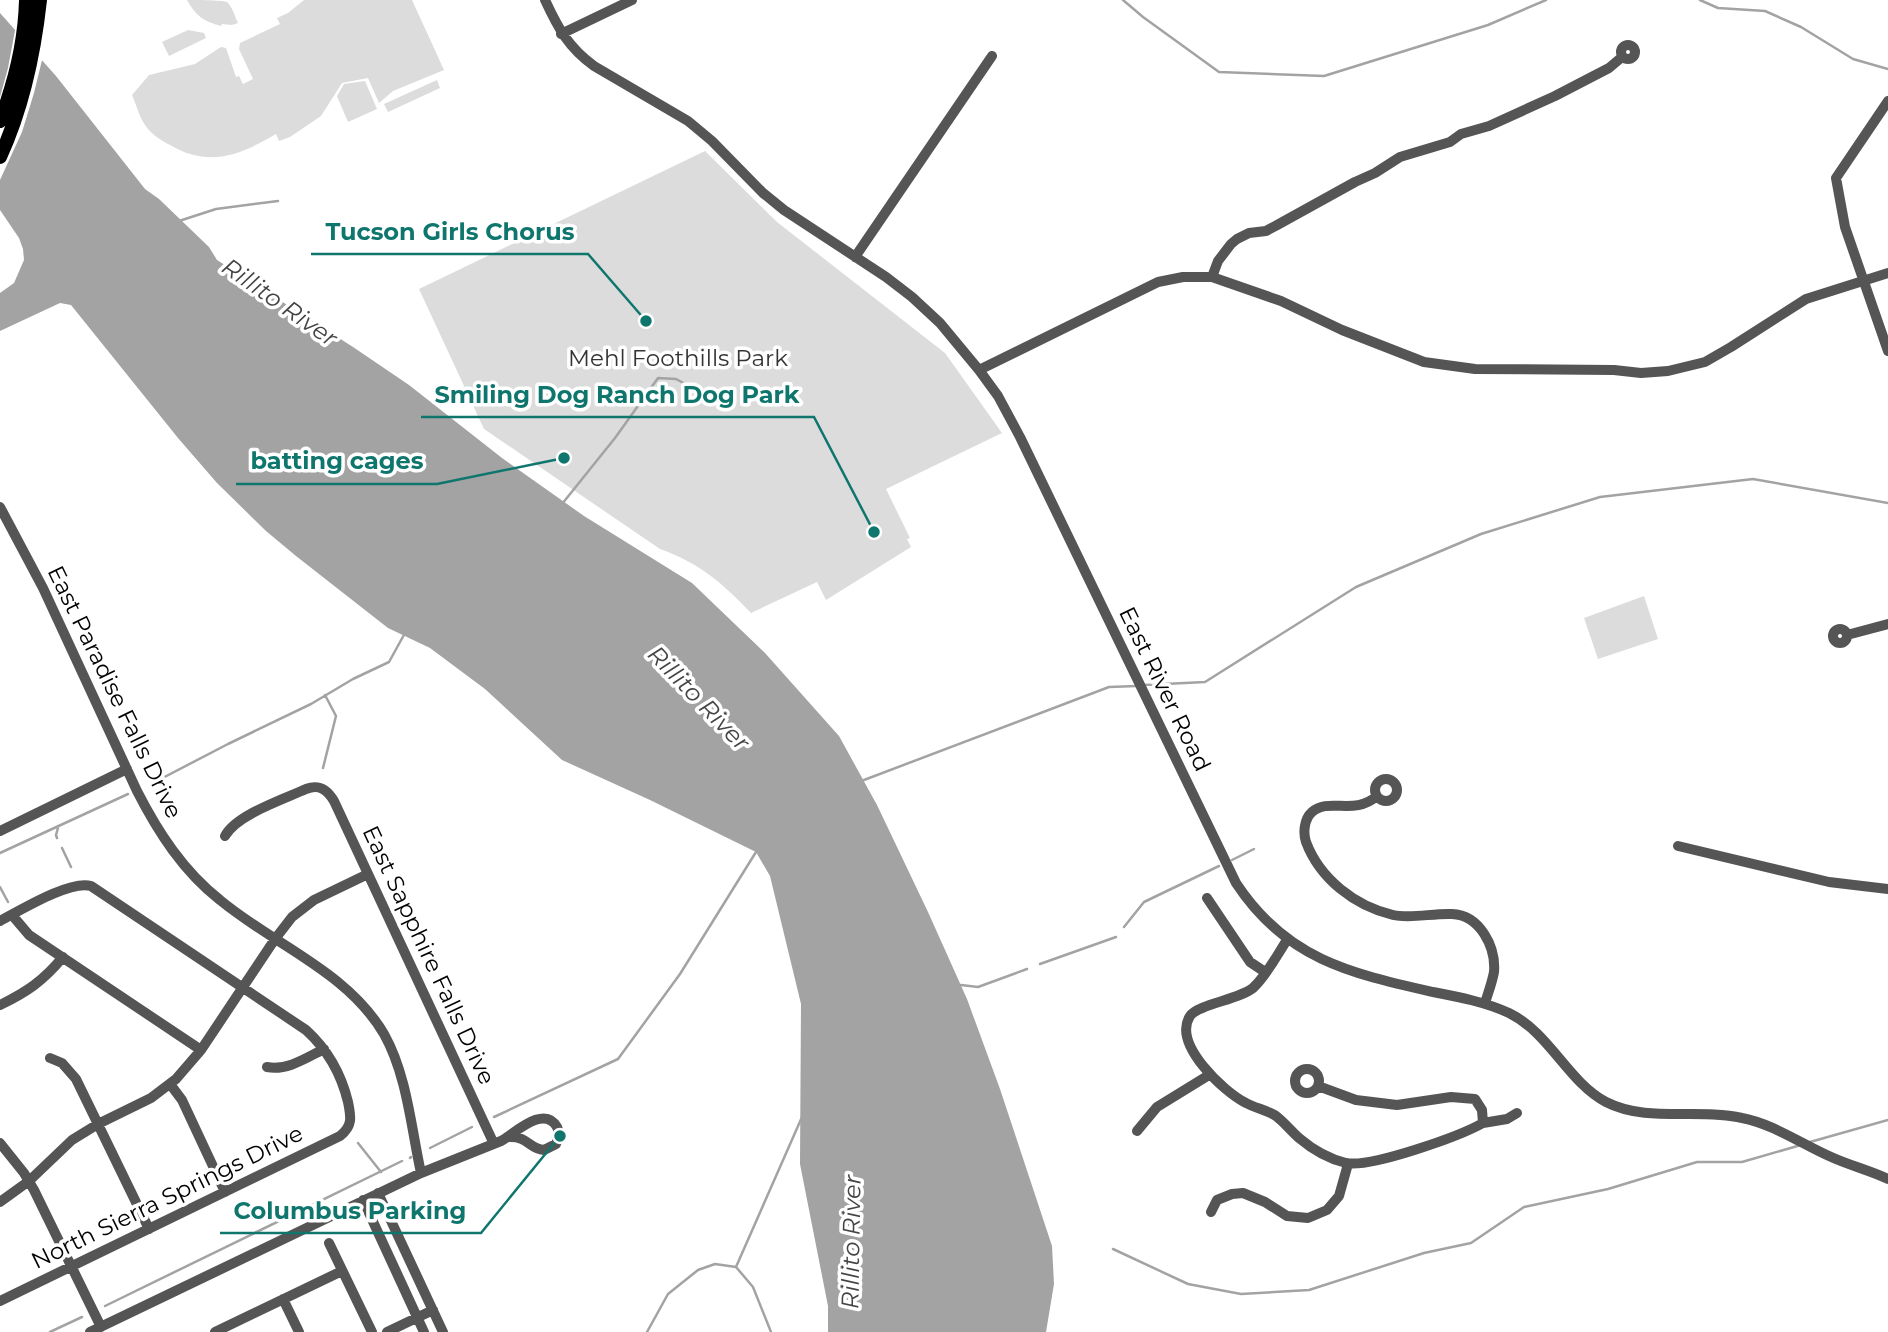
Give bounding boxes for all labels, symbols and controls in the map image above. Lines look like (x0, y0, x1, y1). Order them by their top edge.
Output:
callout: Tucson Girls Chorus (311, 209, 588, 254)
text: Tucson Girls Chorus (325, 217, 575, 246)
water label: Rillito River (217, 252, 344, 353)
park label: Mehl Foothills Park (568, 344, 788, 372)
callout: Smiling Dog Ranch Dog Park (421, 372, 814, 417)
text: Smiling Dog Ranch Dog Park (434, 380, 800, 409)
callout: batting cages (236, 439, 437, 484)
text: batting cages (250, 446, 424, 475)
street label: East Paradise Falls Drive (42, 561, 188, 823)
street label: East River Road (1113, 602, 1217, 776)
water label: Rillito River (642, 640, 757, 757)
street label: East Sapphire Falls Drive (357, 821, 501, 1089)
street label: North Sierra Springs Drive (27, 1119, 307, 1275)
water label: Rillito River (835, 1173, 867, 1309)
callout: Columbus Parking (220, 1188, 481, 1233)
text: Columbus Parking (234, 1196, 466, 1225)

